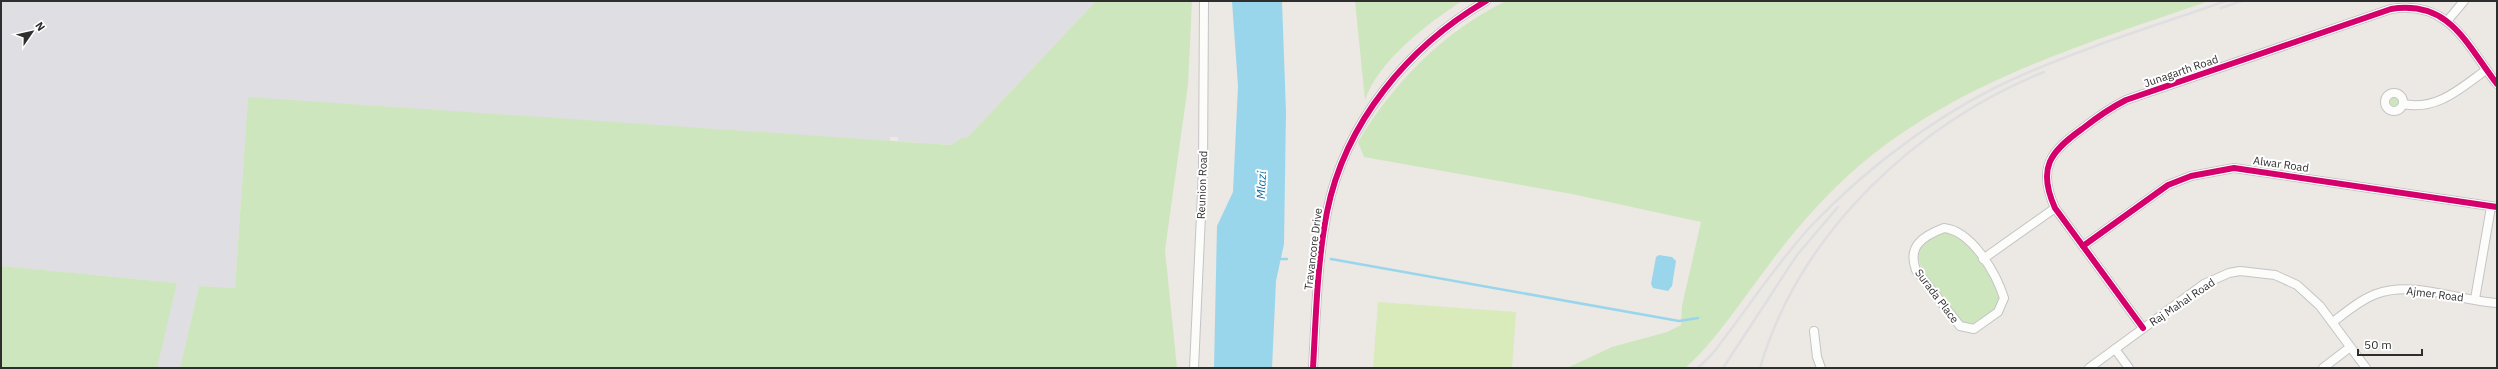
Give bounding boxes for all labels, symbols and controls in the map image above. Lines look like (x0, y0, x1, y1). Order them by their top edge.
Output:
north arrow (12, 12, 52, 52)
text: N (32, 19, 48, 34)
street label: Junagarth Road (2142, 52, 2220, 90)
street label: Reunion Road (1194, 151, 1210, 219)
street label: Alwar Road (2252, 153, 2310, 175)
water label: Mlazi (1253, 170, 1269, 199)
street label: Travancore Drive (1301, 207, 1325, 291)
street label: Surada Place (1912, 266, 1962, 326)
street label: Raj Mahal Road (2147, 275, 2217, 329)
street label: Ajmer Road (2406, 284, 2464, 304)
scale bar (2358, 331, 2422, 357)
text: 50 m (2364, 337, 2392, 352)

